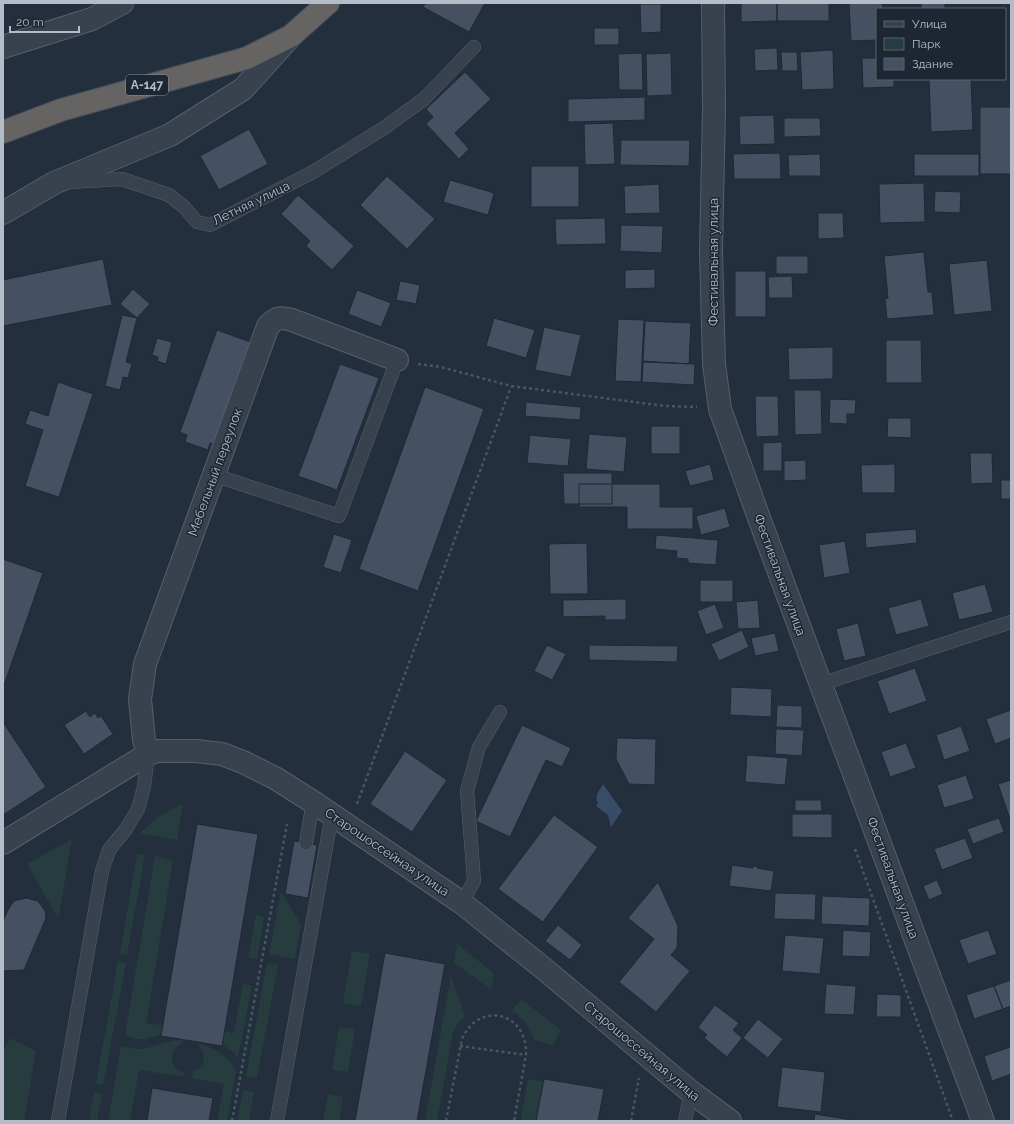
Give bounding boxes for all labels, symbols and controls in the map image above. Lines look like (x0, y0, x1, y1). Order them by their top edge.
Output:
scale bar (10, 8, 79, 34)
legend (876, 8, 1006, 80)
text: 20 m (16, 15, 44, 29)
text: Улица (912, 17, 947, 31)
text: Парк (912, 37, 941, 51)
text: Здание (912, 57, 953, 71)
road number: А-147 (126, 75, 168, 95)
street label: Летняя улица (210, 178, 292, 228)
street label: Фестивальная улица (706, 198, 721, 326)
street label: Мебельный переулок (185, 406, 245, 538)
street label: Фестивальная улица (751, 512, 809, 638)
street label: Старошоссейная улица (322, 805, 452, 899)
street label: Фестивальная улица (864, 815, 922, 941)
street label: Старошоссейная улица (581, 998, 703, 1104)

